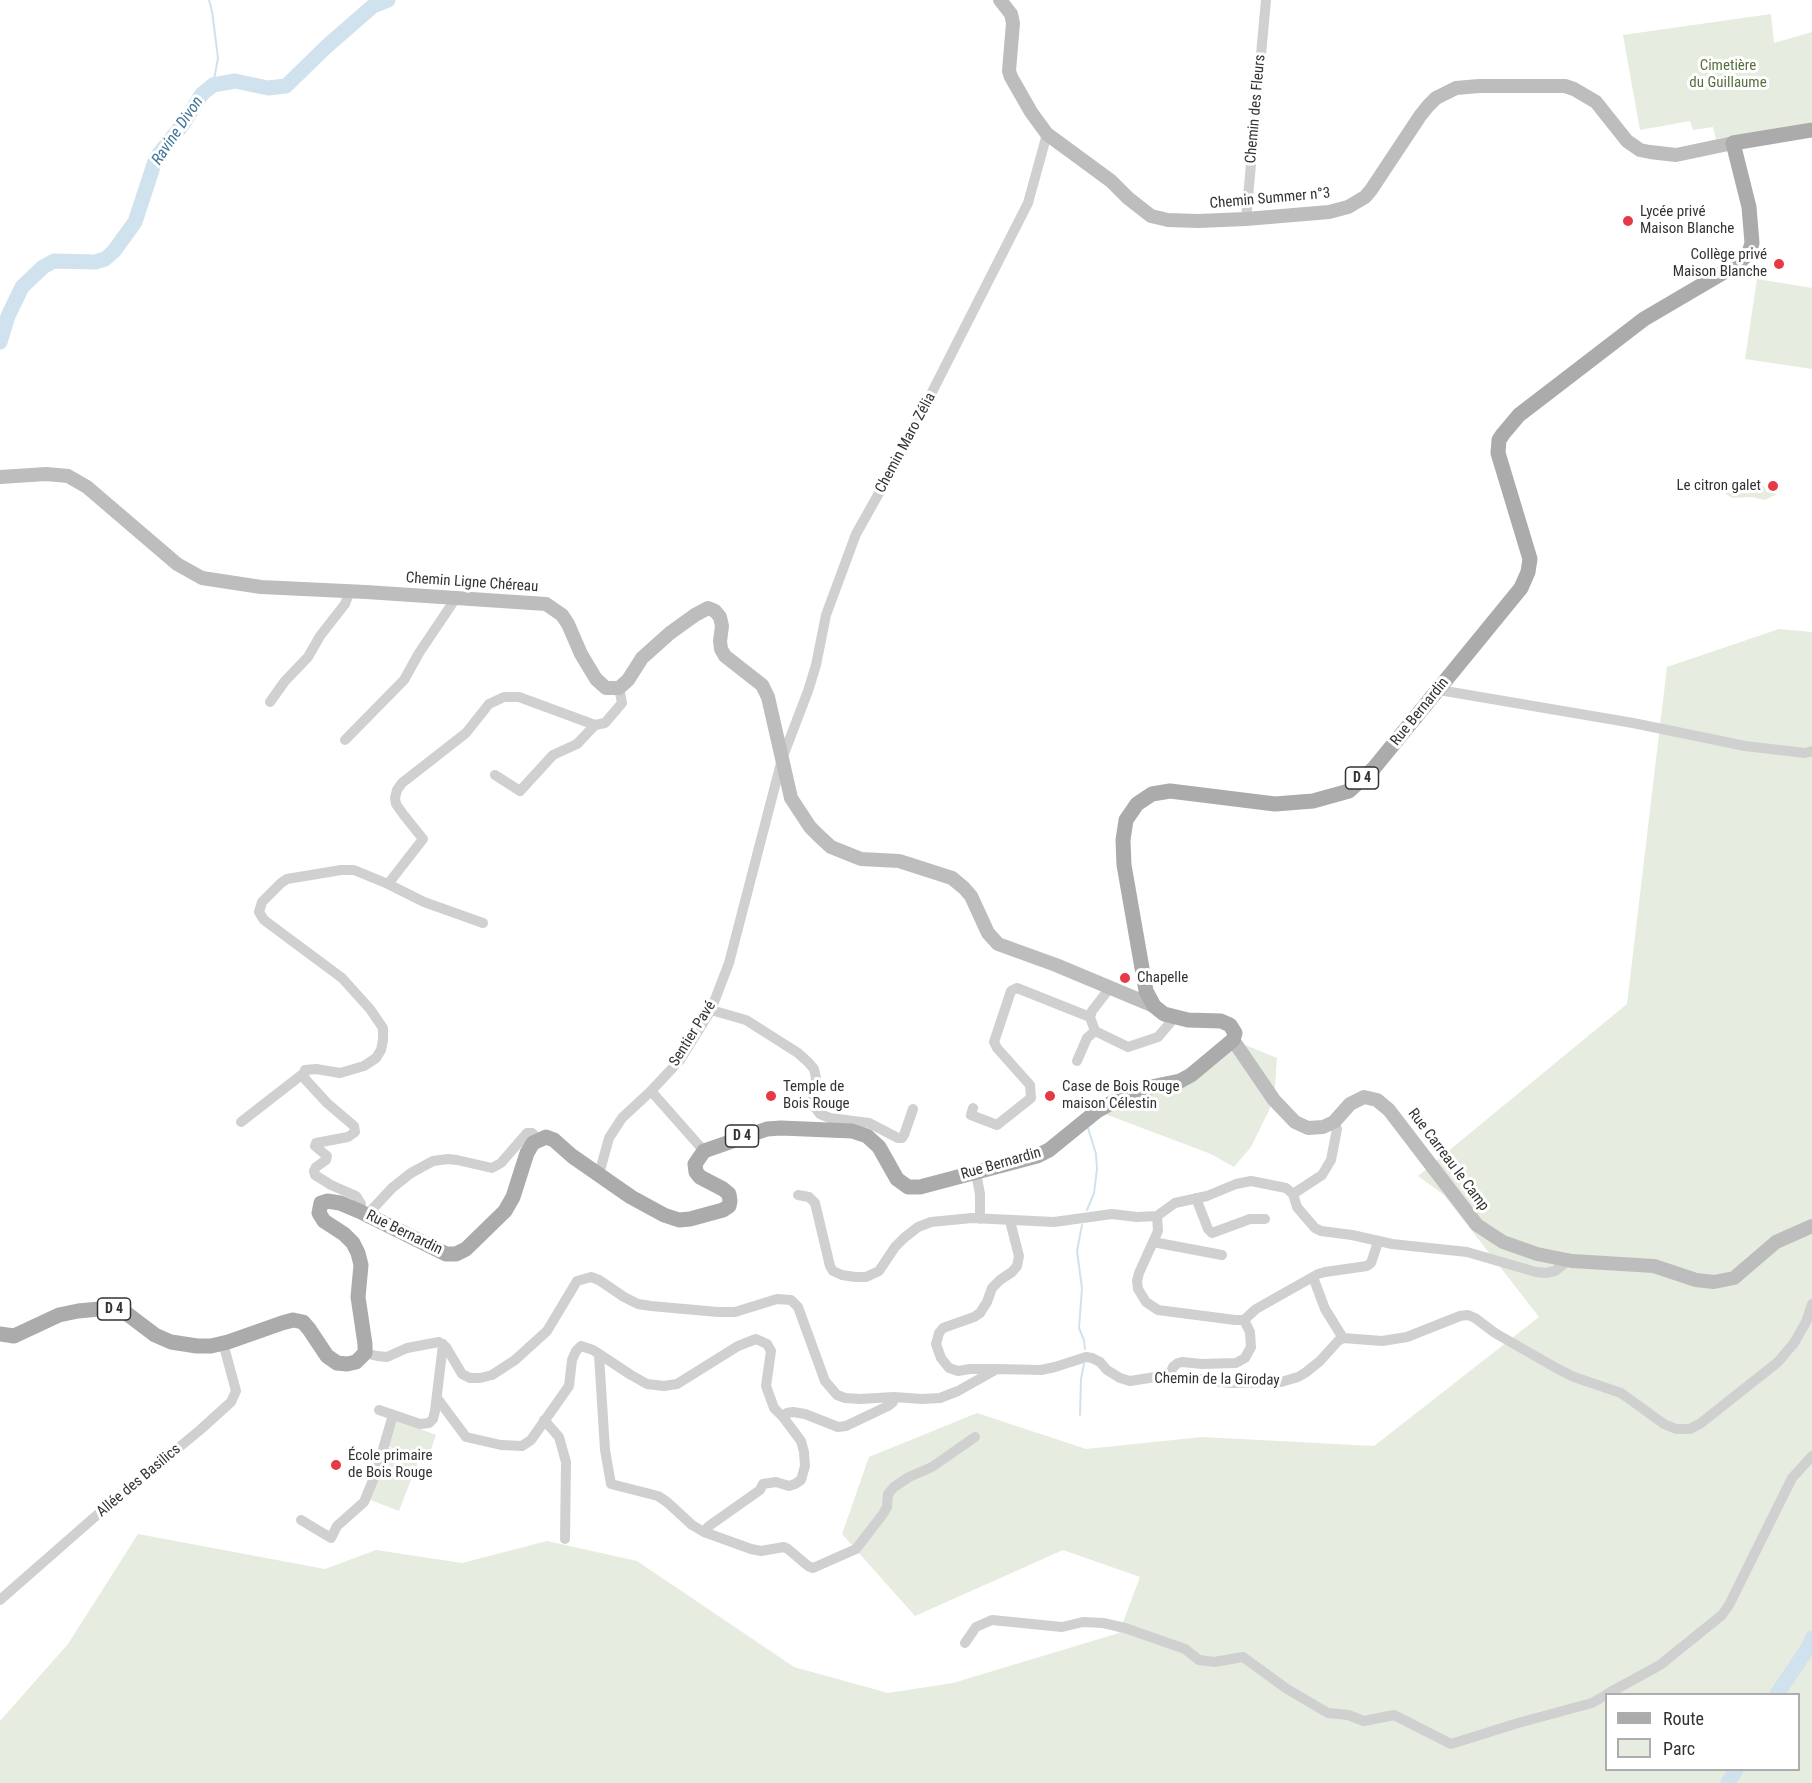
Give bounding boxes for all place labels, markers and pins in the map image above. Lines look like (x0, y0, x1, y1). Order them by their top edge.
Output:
place label: Lycée privé Maison Blanche (1640, 203, 1734, 238)
marker: Lycée privé Maison Blanche (1621, 214, 1635, 228)
place label: Collège privé Maison Blanche (1673, 246, 1767, 281)
marker: Collège privé Maison Blanche (1772, 257, 1786, 271)
place label: Le citron galet (1676, 477, 1761, 495)
marker: Le citron galet (1766, 479, 1780, 493)
place label: Chapelle (1137, 969, 1188, 987)
marker: Chapelle (1118, 971, 1132, 985)
place label: Temple de Bois Rouge (783, 1078, 850, 1113)
place label: Case de Bois Rouge maison Célestin (1062, 1078, 1180, 1113)
marker: Temple de Bois Rouge (764, 1089, 778, 1103)
marker: Case de Bois Rouge maison Célestin (1043, 1089, 1057, 1103)
place label: École primaire de Bois Rouge (348, 1447, 433, 1482)
marker: École primaire de Bois Rouge (329, 1458, 343, 1472)

